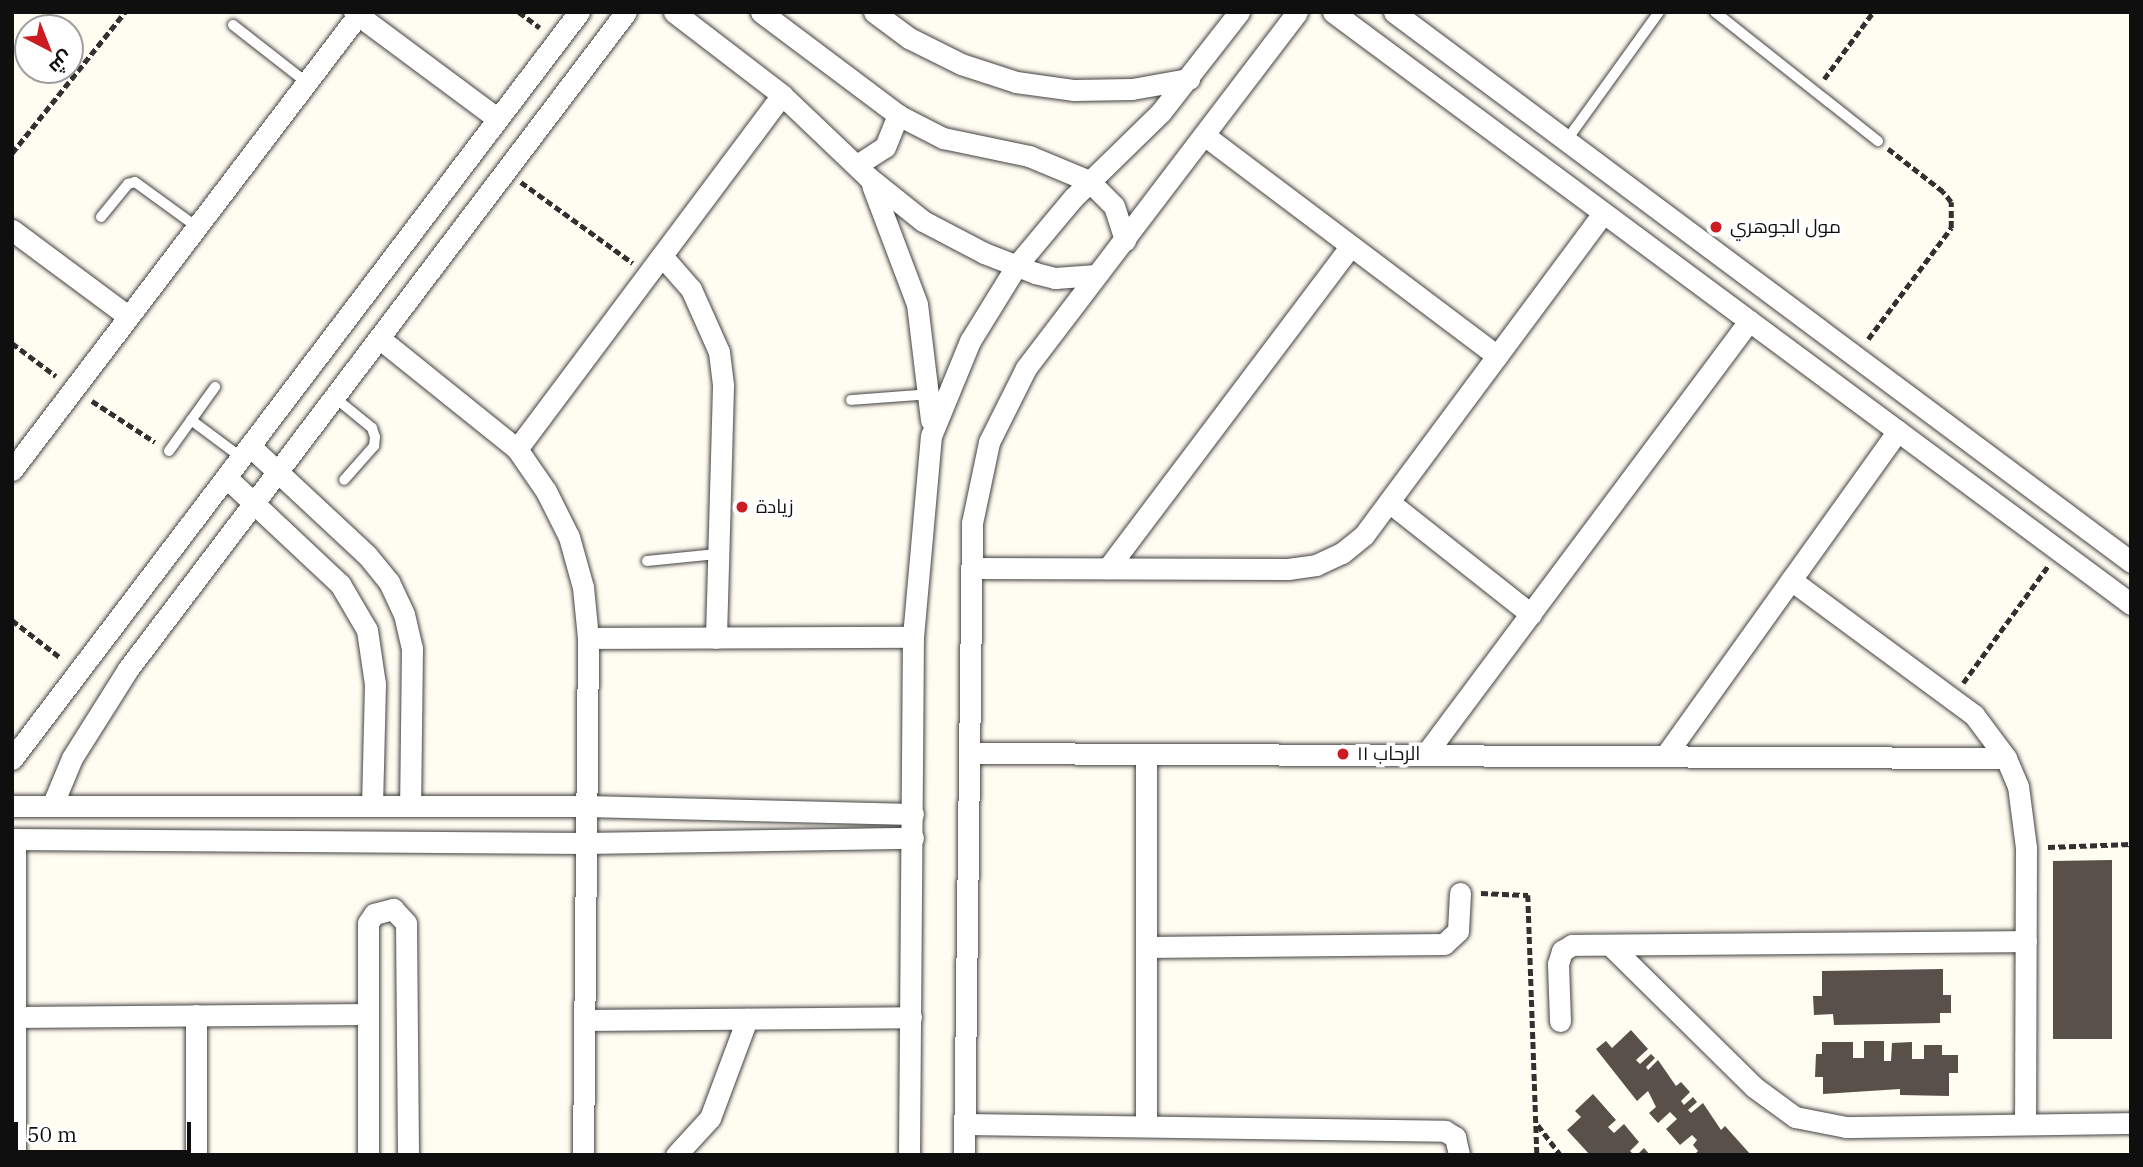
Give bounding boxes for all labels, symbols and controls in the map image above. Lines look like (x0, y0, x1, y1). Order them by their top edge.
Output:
north arrow (14, 14, 84, 84)
text: ش (45, 46, 79, 80)
place label: مول الجوهري (1730, 216, 1841, 238)
marker: مول الجوهري (1708, 219, 1724, 235)
place label: زيادة (756, 496, 793, 518)
marker: زيادة (734, 499, 750, 515)
place label: الرحاب ١١ (1357, 743, 1420, 765)
marker: الرحاب ١١ (1335, 746, 1351, 762)
scale bar (18, 1108, 194, 1152)
text: 50 m (27, 1120, 77, 1148)

